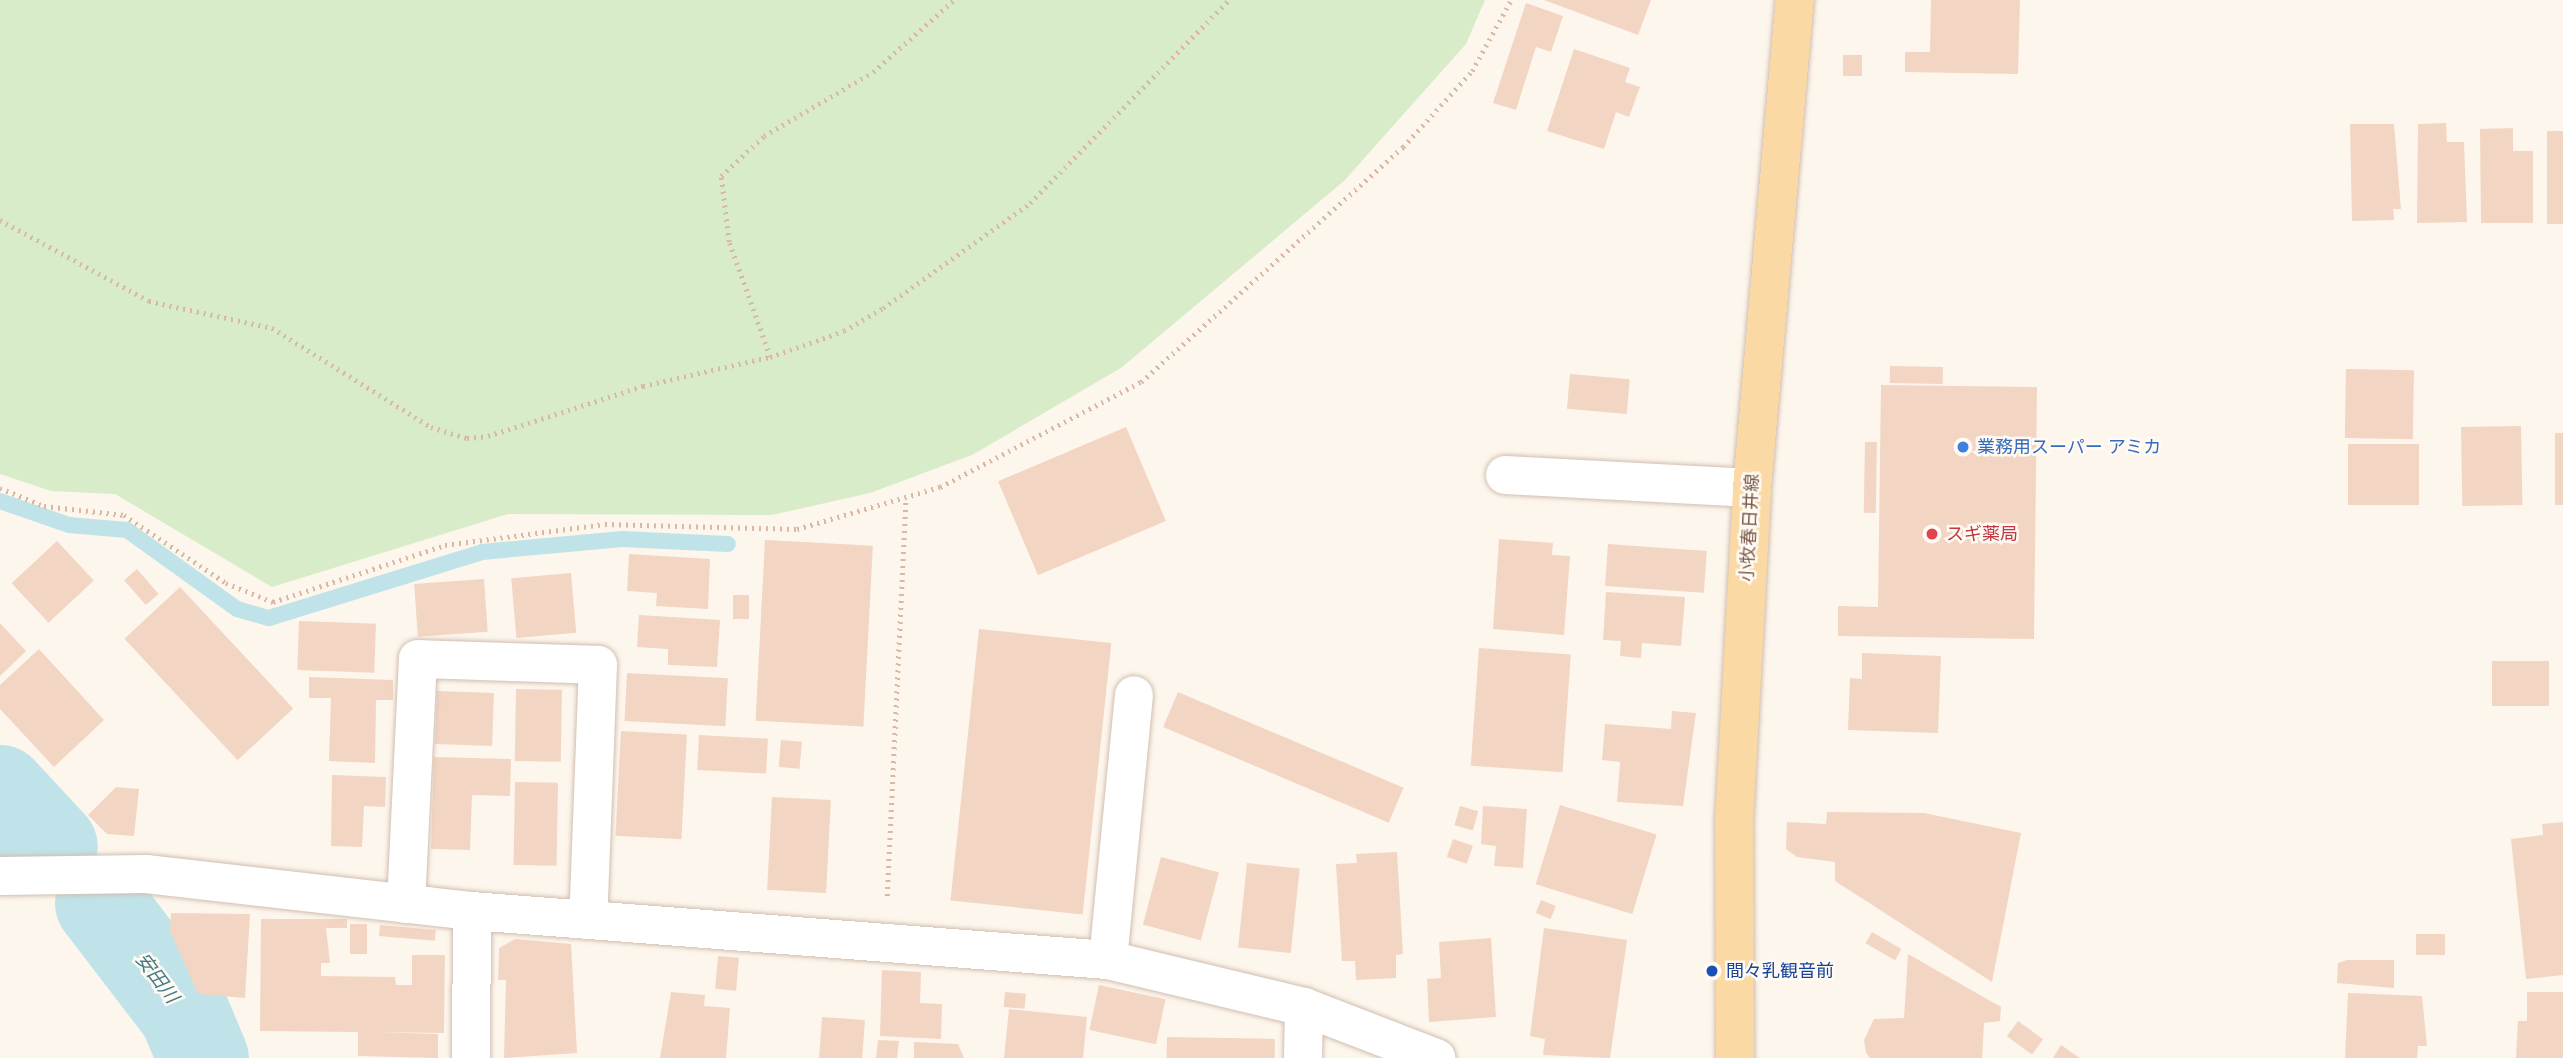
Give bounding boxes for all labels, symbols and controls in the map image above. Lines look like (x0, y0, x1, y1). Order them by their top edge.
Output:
place label: 業務用スーパー アミカ (1977, 436, 2162, 458)
marker: 業務用スーパー アミカ (1955, 439, 1971, 455)
street label: 小牧春日井線 (1736, 474, 1764, 582)
place label: スギ薬局 (1946, 523, 2018, 545)
marker: スギ薬局 (1924, 526, 1940, 542)
water label: 安田川 (131, 948, 183, 1008)
place label: 間々乳観音前 (1726, 960, 1834, 982)
marker: 間々乳観音前 (1704, 963, 1720, 979)

